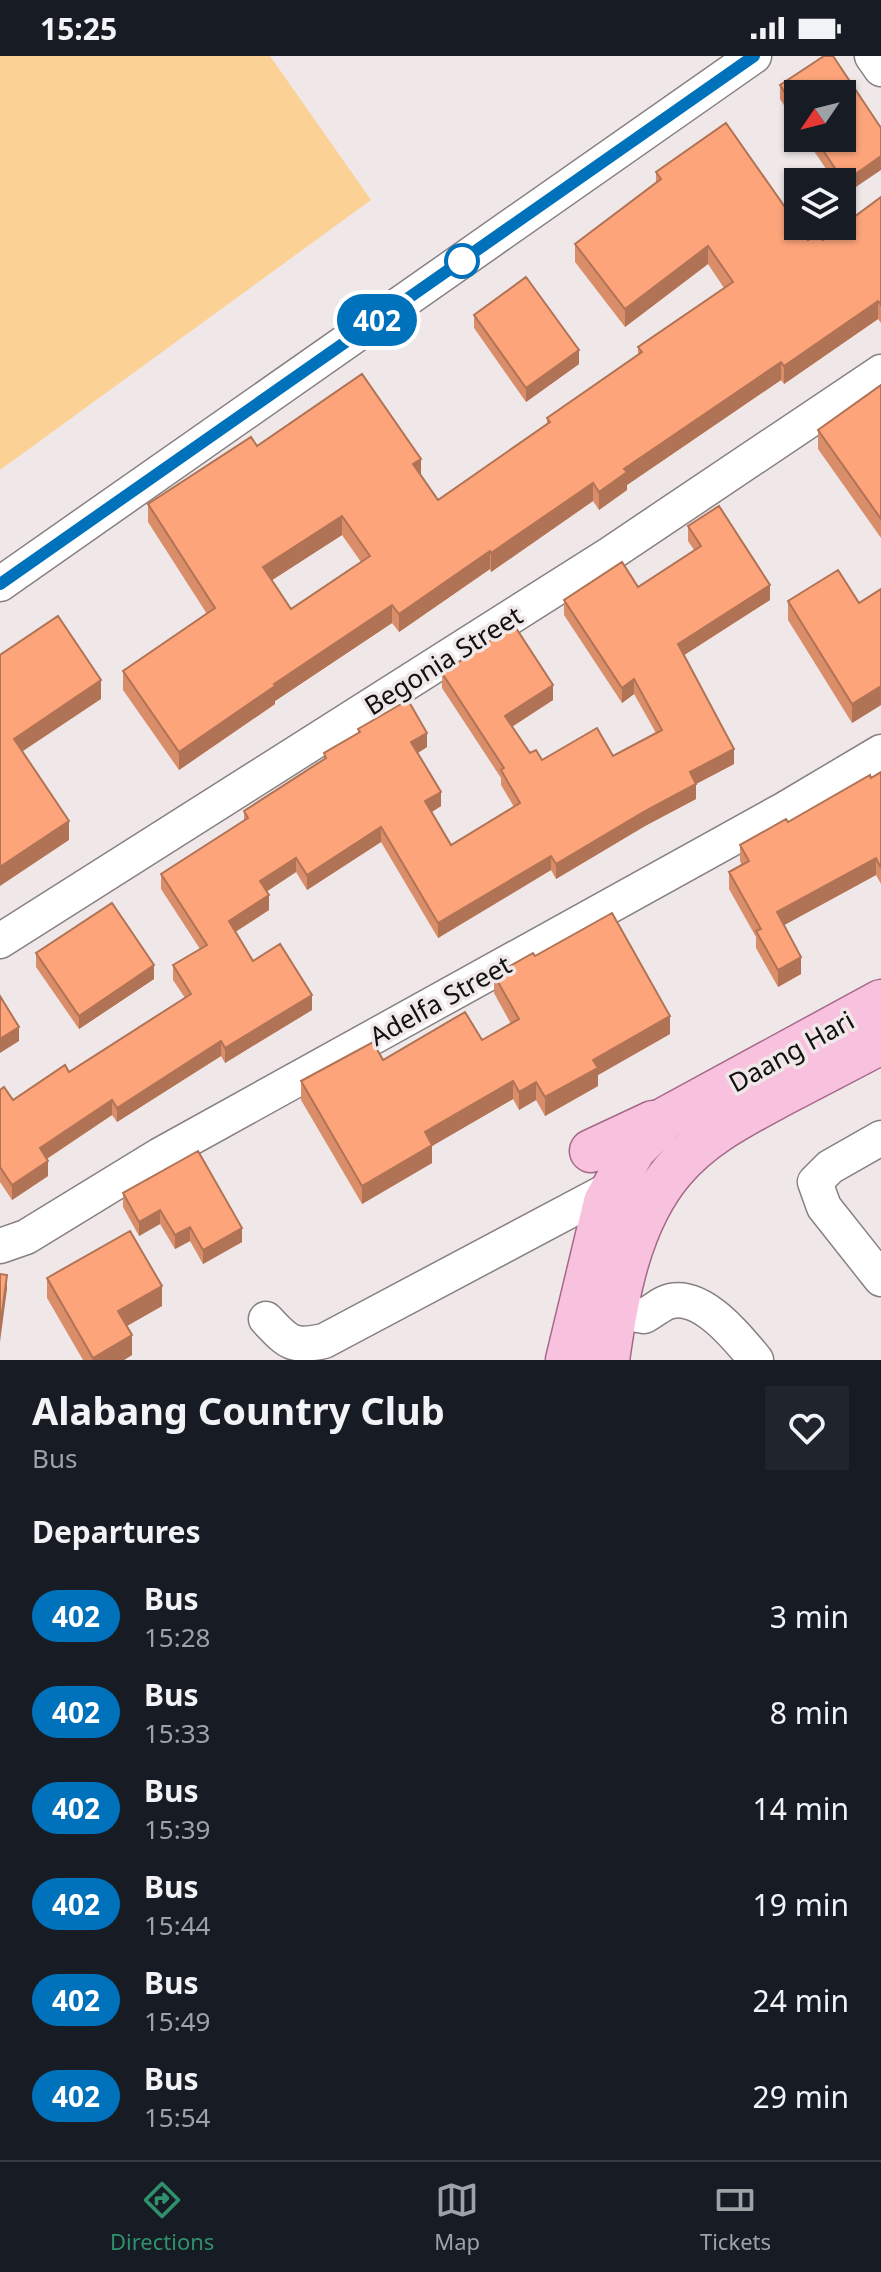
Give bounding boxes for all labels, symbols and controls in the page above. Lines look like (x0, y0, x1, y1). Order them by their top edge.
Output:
text: 15:25 (40, 8, 117, 49)
north arrow (784, 80, 856, 152)
map controls (784, 80, 856, 240)
button: layers (784, 168, 856, 240)
unlabelled marker (445, 244, 479, 278)
line badge: 402 (331, 294, 423, 346)
text: 402 (353, 301, 401, 339)
street label: Begonia Street (357, 597, 529, 723)
street label: Adelfa Street (363, 946, 517, 1054)
street label: Daang Hari (722, 1002, 860, 1100)
text: Alabang Country Club (32, 1384, 445, 1436)
button: heart (765, 1386, 849, 1470)
text: Bus (32, 1440, 77, 1476)
text: Departures (32, 1511, 201, 1552)
text: Bus (144, 1578, 199, 1619)
text: 3 min (770, 1596, 849, 1637)
text: 402 (52, 1597, 100, 1635)
text: 15:28 (144, 1619, 210, 1655)
text: Bus (144, 1674, 199, 1715)
text: 8 min (770, 1692, 849, 1733)
text: 402 (52, 1693, 100, 1731)
text: 15:33 (144, 1715, 210, 1751)
text: Bus (144, 1770, 199, 1811)
text: 14 min (753, 1788, 849, 1829)
text: 402 (52, 1789, 100, 1827)
text: 15:39 (144, 1811, 210, 1847)
text: Bus (144, 1866, 199, 1907)
text: 19 min (753, 1884, 849, 1925)
text: 402 (52, 1885, 100, 1923)
text: 15:44 (144, 1907, 210, 1943)
text: Bus (144, 1962, 199, 2003)
text: 24 min (753, 1980, 849, 2021)
text: 402 (52, 1981, 100, 2019)
text: 15:49 (144, 2003, 210, 2039)
text: Bus (144, 2058, 199, 2099)
text: 29 min (753, 2076, 849, 2117)
text: 402 (52, 2077, 100, 2115)
text: 15:54 (144, 2099, 210, 2135)
tab: Directions (110, 2178, 214, 2256)
tab: Map (434, 2178, 480, 2256)
tab: Tickets (700, 2178, 771, 2256)

